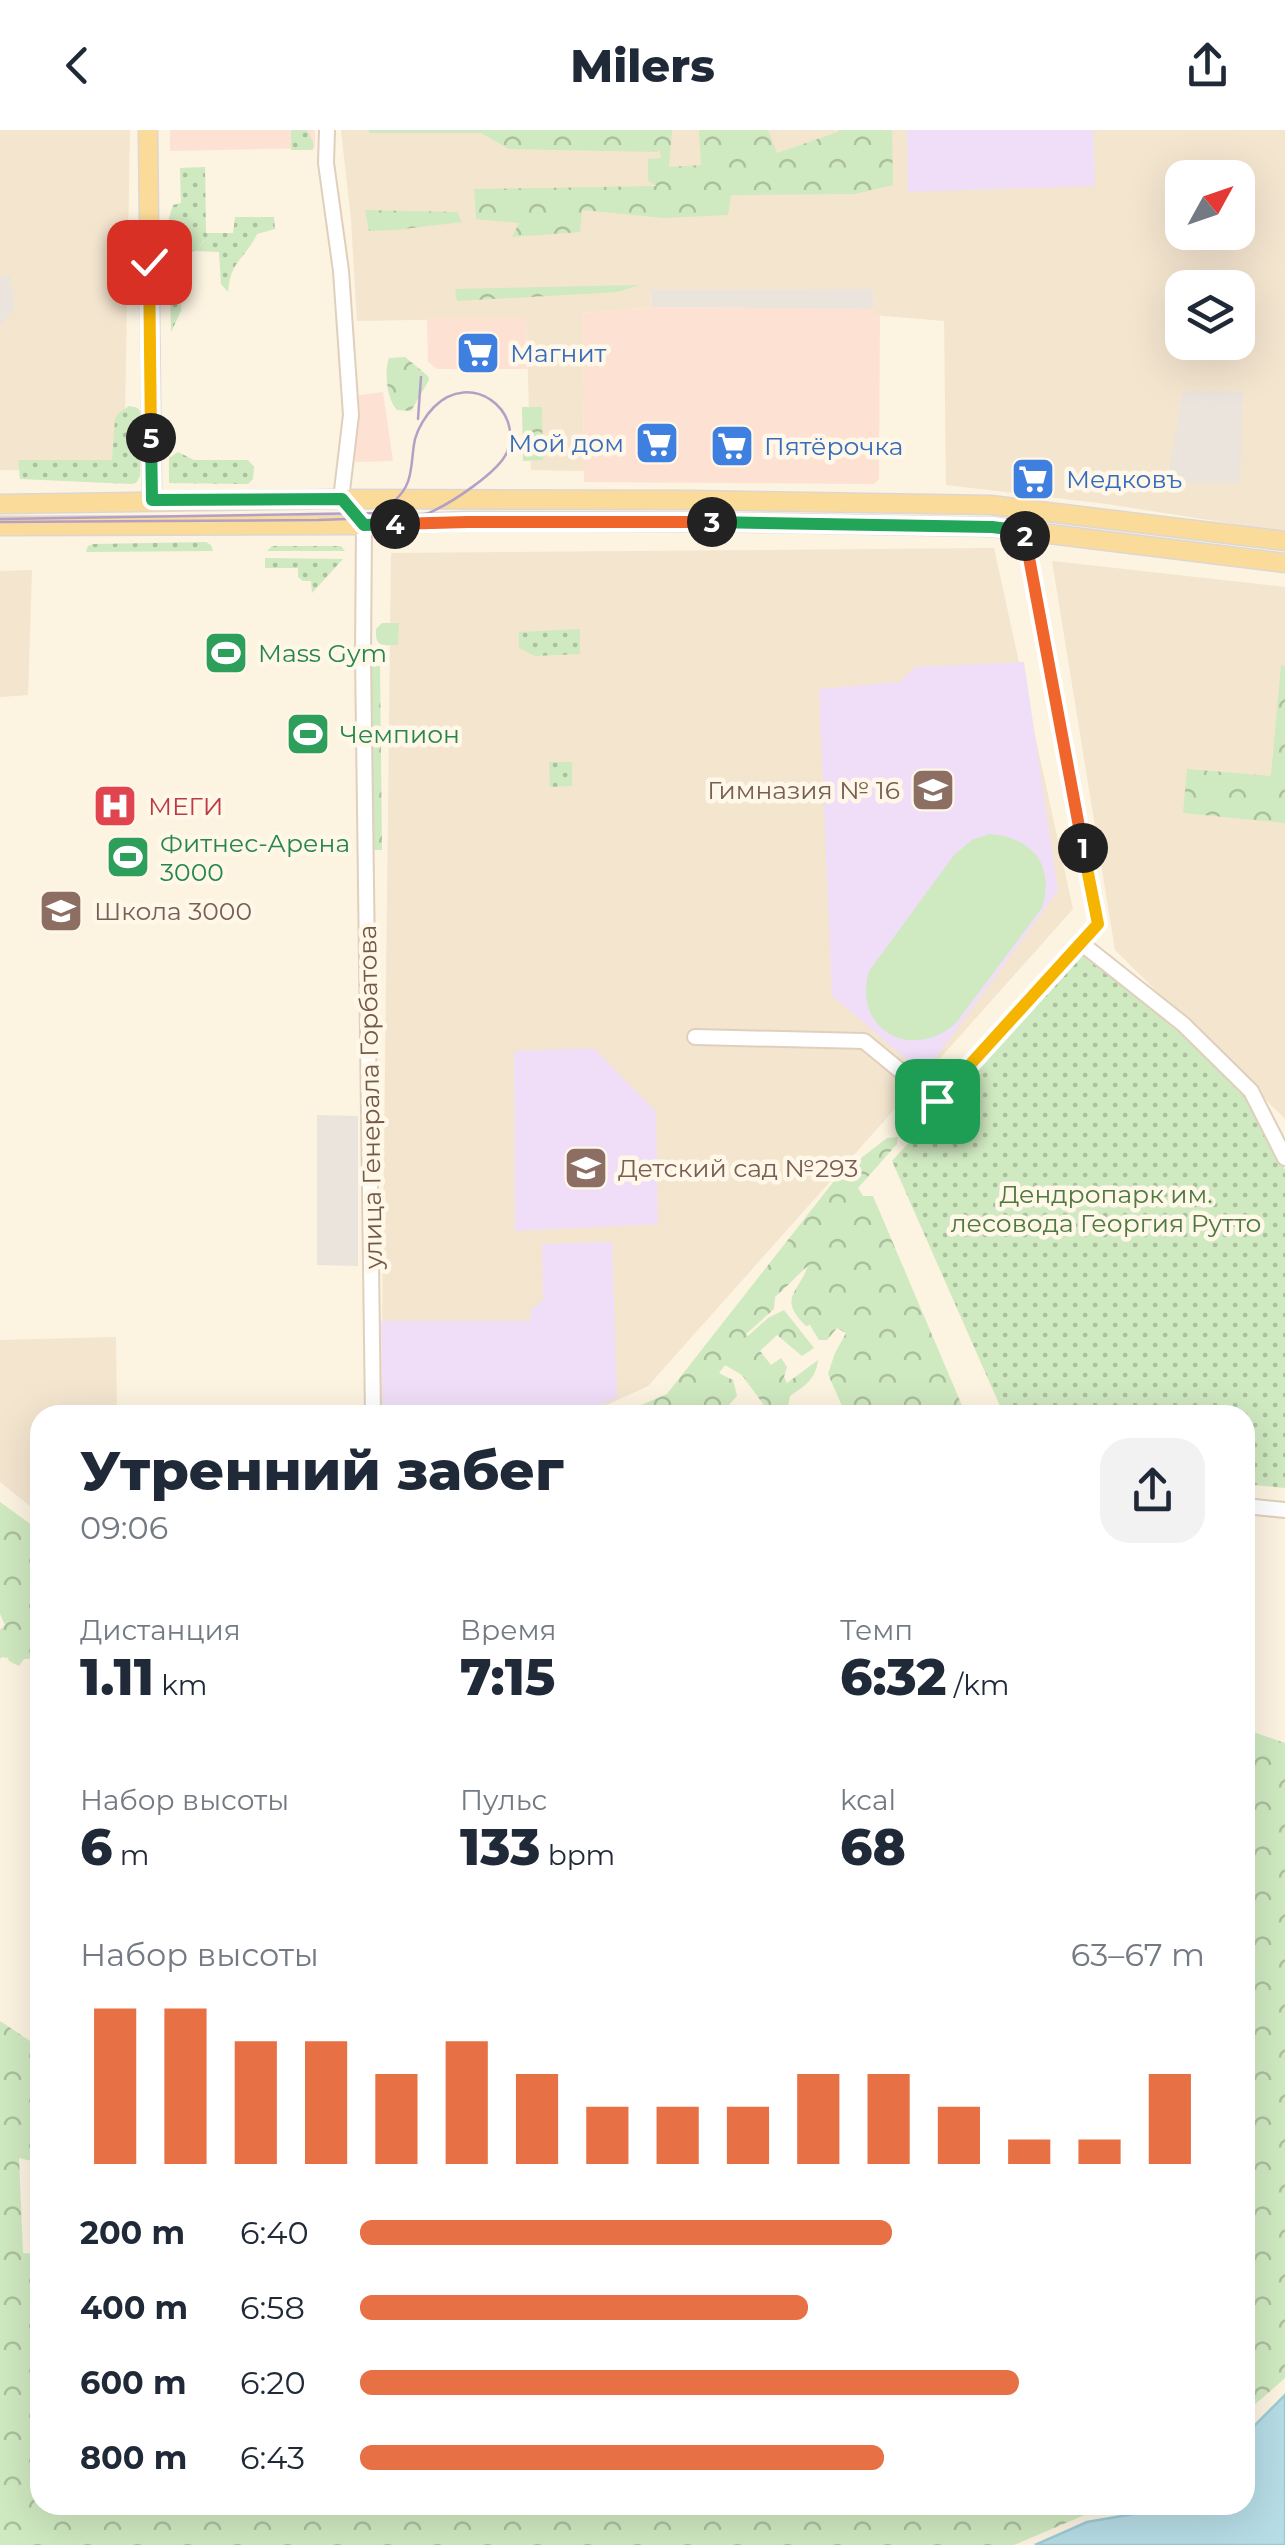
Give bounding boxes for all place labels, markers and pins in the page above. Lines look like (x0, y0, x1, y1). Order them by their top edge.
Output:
pin (107, 220, 192, 305)
supermarket icon: Магнит (455, 330, 501, 376)
place label: Магнит (510, 338, 607, 368)
pin: 5 (126, 413, 176, 463)
supermarket icon: Мой дом (634, 420, 680, 466)
supermarket icon: Пятёрочка (709, 423, 755, 469)
place label: Мой дом (508, 428, 624, 458)
place label: Пятёрочка (764, 431, 903, 461)
supermarket icon: Медковъ (1010, 456, 1056, 502)
place label: Медковъ (1066, 464, 1182, 494)
pin: 3 (687, 497, 737, 547)
pin: 4 (370, 499, 420, 549)
pin: 2 (1000, 511, 1050, 561)
sports icon: Mass Gym (203, 630, 249, 676)
place label: Mass Gym (258, 638, 387, 668)
sports icon: Чемпион (285, 711, 331, 757)
place label: Чемпион (340, 719, 460, 749)
school or university icon: Гимназия № 16 (910, 767, 956, 813)
place label: Гимназия № 16 (707, 775, 900, 805)
hospital icon: МЕГИ (92, 783, 138, 829)
place label: МЕГИ (148, 791, 223, 821)
pin: 1 (1058, 823, 1108, 873)
place label: Фитнес-Арена 3000 (160, 828, 350, 887)
sports icon: Фитнес-Арена 3000 (105, 834, 151, 880)
school or university icon: Школа 3000 (38, 888, 84, 934)
place label: Школа 3000 (94, 896, 252, 926)
pin (895, 1059, 980, 1144)
school or university icon: Детский сад №293 (563, 1145, 609, 1191)
place label: Детский сад №293 (618, 1153, 858, 1183)

